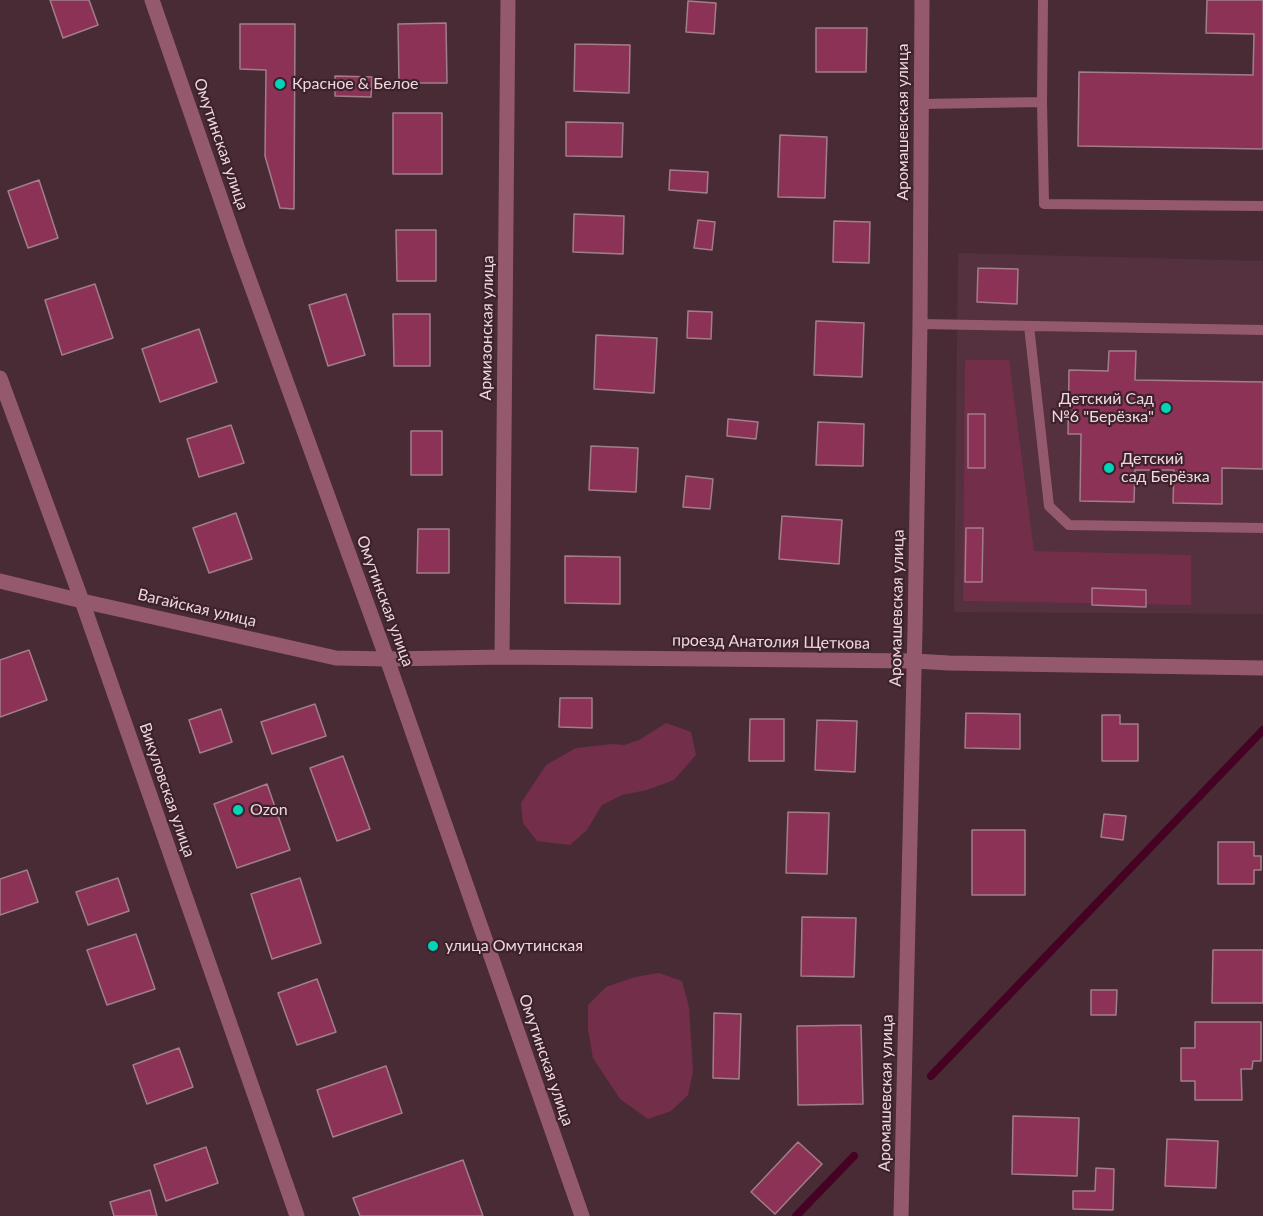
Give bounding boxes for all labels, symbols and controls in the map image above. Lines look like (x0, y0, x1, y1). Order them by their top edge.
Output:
street label: Аромашевская улица (893, 43, 913, 201)
place label: Красное & Белое (292, 74, 418, 94)
street label: Омутинская улица (189, 76, 253, 212)
marker: Красное & Белое (273, 77, 287, 91)
street label: Армизонская улица (476, 255, 498, 401)
place label: Детский Сад №6 "Берёзка" (1051, 389, 1154, 427)
marker: Детский Сад №6 "Берёзка" (1159, 401, 1173, 415)
place label: Детский сад Берёзка (1121, 449, 1210, 487)
marker: Детский сад Берёзка (1102, 461, 1116, 475)
street label: Аромашевская улица (886, 529, 908, 687)
street label: Омутинская улица (352, 533, 418, 669)
street label: Вагайская улица (136, 585, 258, 631)
street label: проезд Анатолия Щеткова (672, 631, 870, 653)
street label: Викуловская улица (135, 720, 199, 860)
place label: Ozon (250, 800, 288, 820)
marker: Ozon (231, 803, 245, 817)
place label: улица Омутинская (445, 936, 583, 956)
marker: улица Омутинская (426, 939, 440, 953)
street label: Омутинская улица (514, 992, 578, 1128)
street label: Аромашевская улица (875, 1014, 897, 1172)

